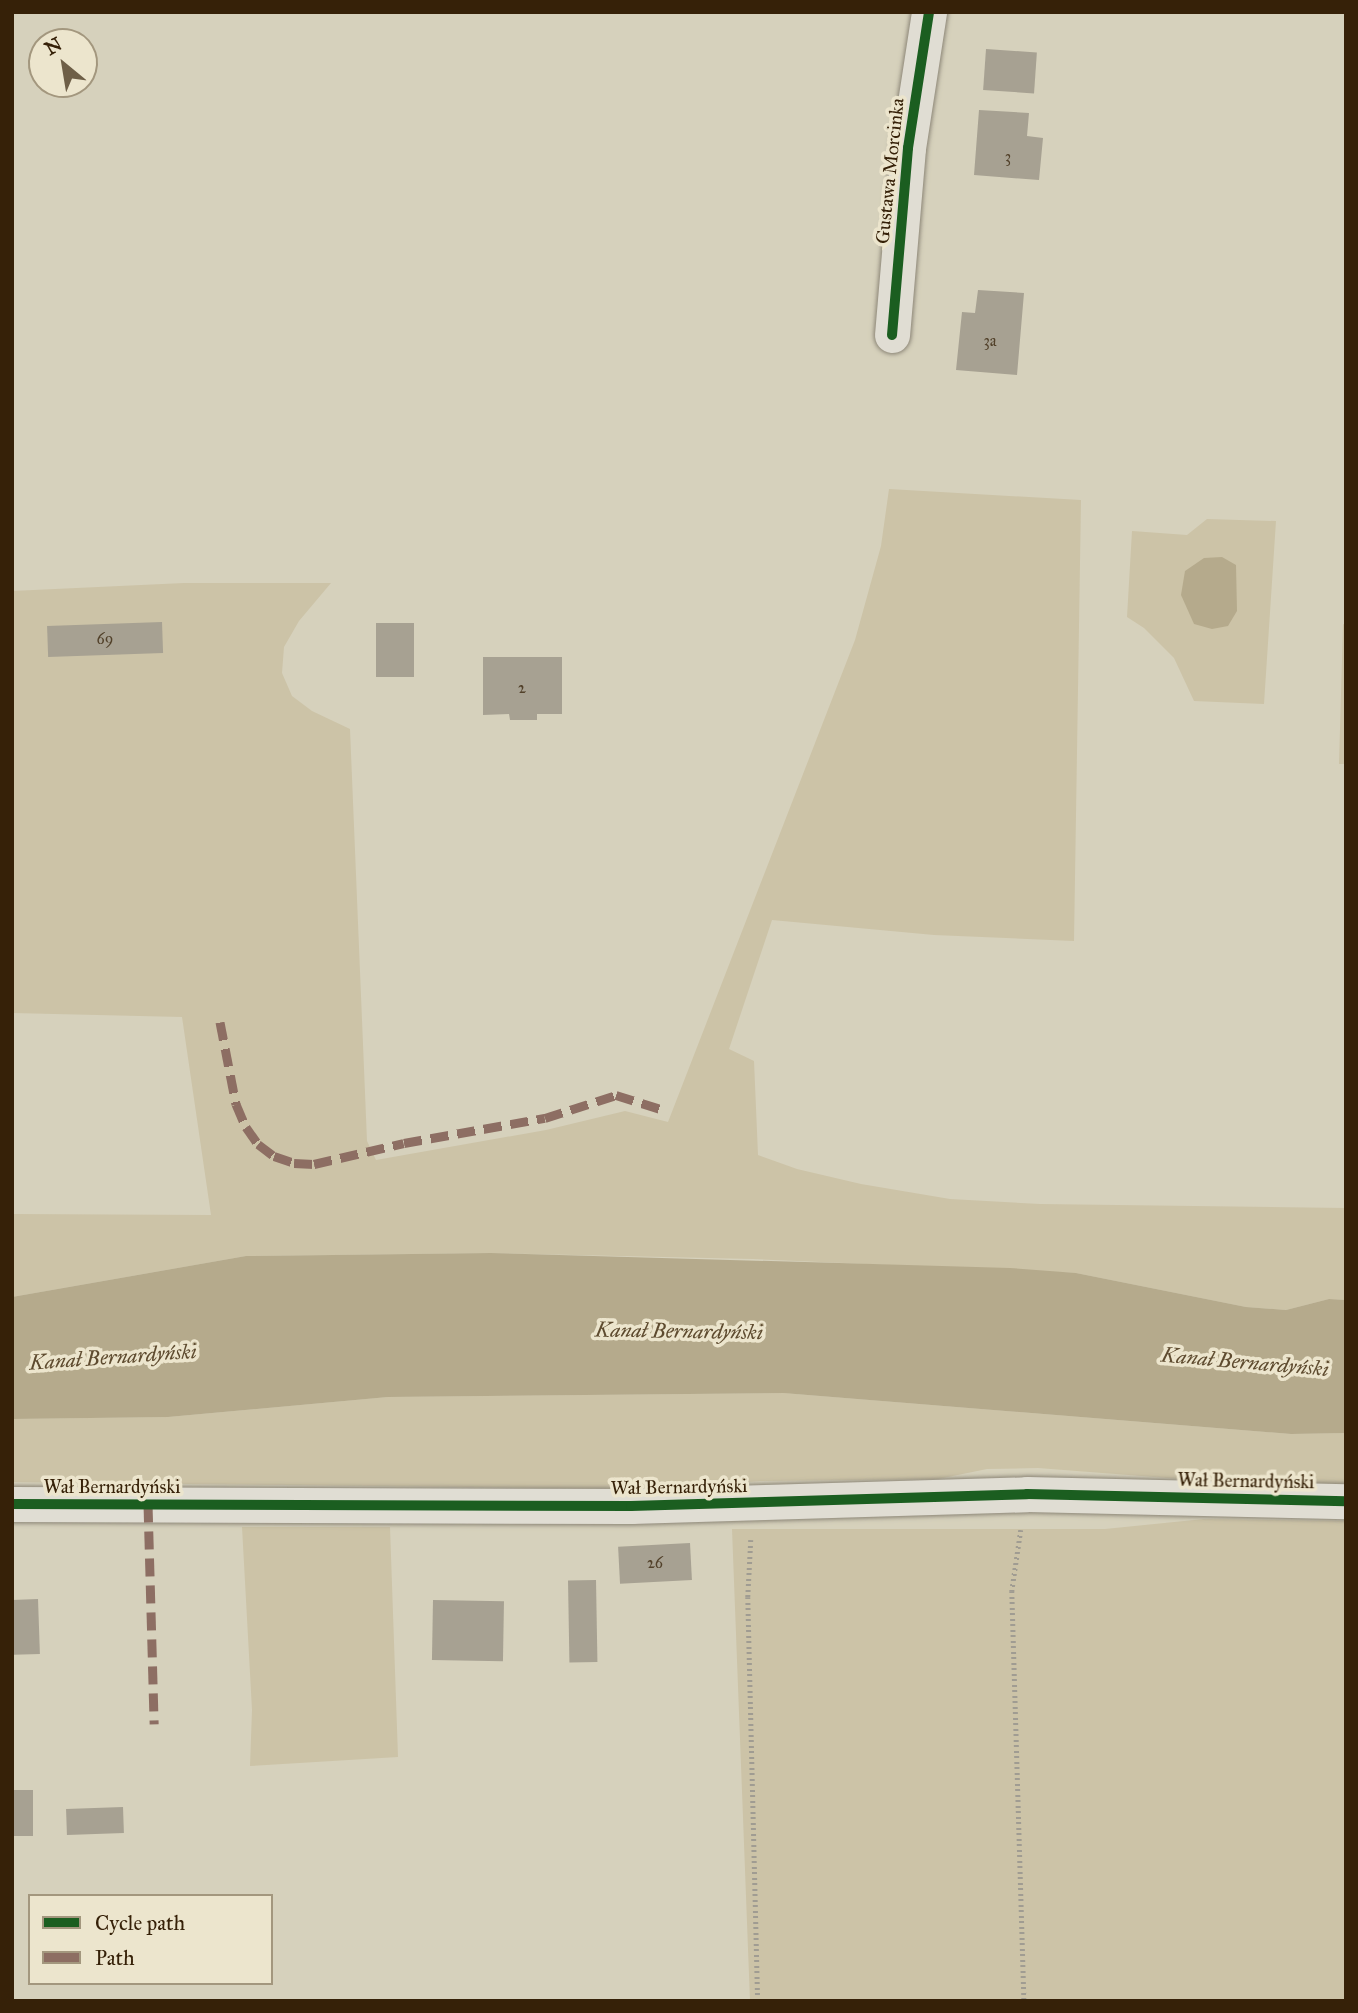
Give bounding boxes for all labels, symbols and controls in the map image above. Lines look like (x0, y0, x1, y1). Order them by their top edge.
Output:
north arrow (28, 28, 98, 98)
text: N (41, 32, 66, 60)
street label: Gustawa Morcinka (871, 97, 909, 245)
house number: 3 (1005, 147, 1011, 167)
house number: 3a (983, 331, 997, 351)
house number: 69 (97, 629, 113, 649)
house number: 2 (518, 678, 526, 698)
water label: Kanał Bernardyński (595, 1317, 763, 1345)
water label: Kanał Bernardyński (28, 1339, 198, 1375)
water label: Kanał Bernardyński (1160, 1342, 1330, 1382)
street label: Wał Bernardyński (1177, 1468, 1315, 1494)
street label: Wał Bernardyński (610, 1474, 748, 1500)
street label: Wał Bernardyński (44, 1476, 180, 1498)
house number: 26 (647, 1553, 663, 1573)
legend (28, 1894, 273, 1985)
text: Cycle path (95, 1910, 185, 1936)
text: Path (95, 1945, 135, 1971)

